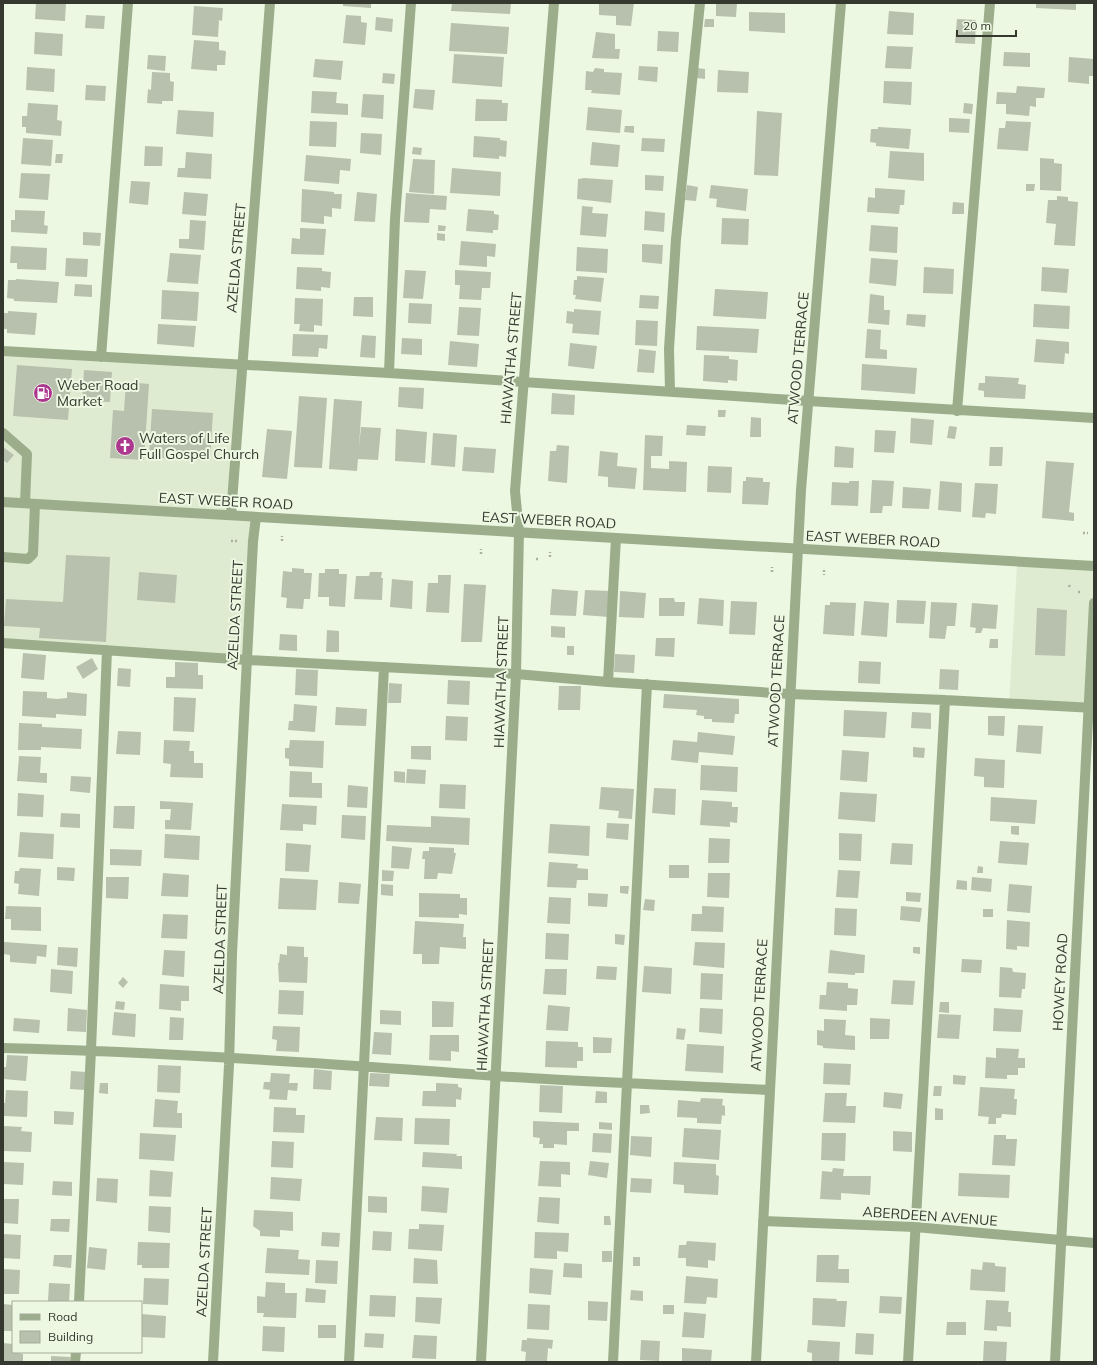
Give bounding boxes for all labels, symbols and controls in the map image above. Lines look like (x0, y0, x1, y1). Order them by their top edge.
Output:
scale bar (957, 12, 1016, 38)
text: 20 m (963, 18, 991, 33)
street label: AZELDA STREET (222, 202, 250, 314)
street label: HIAWATHA STREET (496, 291, 526, 425)
street label: ATWOOD TERRACE (783, 291, 813, 425)
place label: Weber Road Market (57, 376, 138, 410)
fuel station icon: Weber Road Market (32, 382, 54, 404)
place label: Waters of Life Full Gospel Church (139, 429, 259, 463)
church icon: Waters of Life Full Gospel Church (114, 435, 136, 457)
street label: EAST WEBER ROAD (158, 488, 294, 514)
street label: EAST WEBER ROAD (481, 507, 617, 533)
street label: EAST WEBER ROAD (805, 526, 941, 552)
street label: AZELDA STREET (223, 559, 247, 670)
street label: ATWOOD TERRACE (764, 614, 788, 748)
street label: HIAWATHA STREET (490, 615, 512, 748)
street label: AZELDA STREET (209, 883, 231, 994)
street label: HOWEY ROAD (1048, 933, 1072, 1031)
street label: HIAWATHA STREET (473, 938, 497, 1072)
street label: ATWOOD TERRACE (747, 938, 771, 1072)
street label: ABERDEEN AVENUE (862, 1202, 998, 1230)
street label: AZELDA STREET (192, 1206, 216, 1317)
legend (12, 1301, 142, 1353)
text: Road (48, 1309, 77, 1324)
text: Building (48, 1329, 93, 1344)

